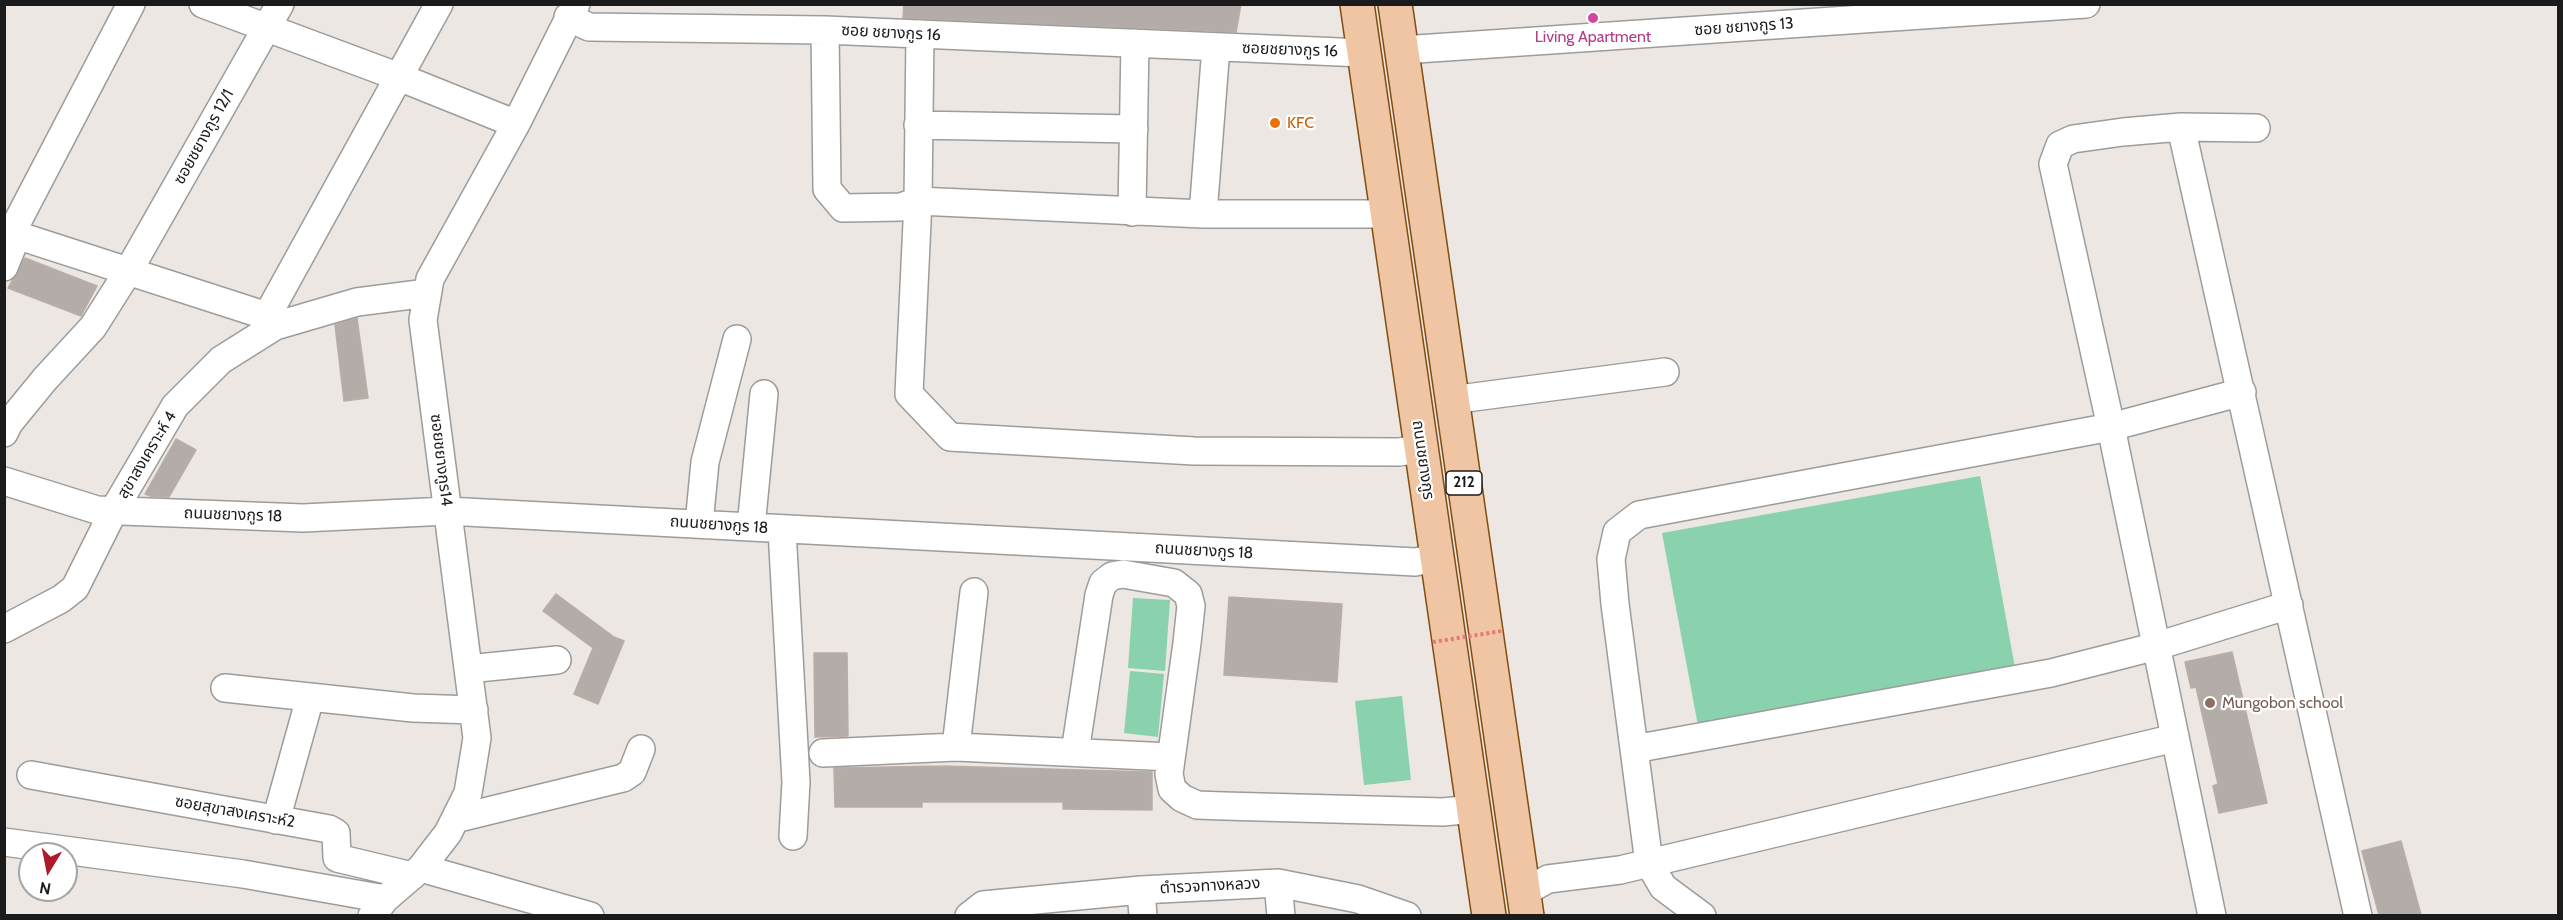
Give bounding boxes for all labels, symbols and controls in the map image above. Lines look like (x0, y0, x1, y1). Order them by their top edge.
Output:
marker: Living Apartment (1586, 11, 1600, 25)
street label: ซอย ชยางกูร 13 (1694, 14, 1794, 40)
street label: ซอย ชยางกูร 16 (841, 21, 941, 45)
place label: Living Apartment (1535, 27, 1651, 47)
street label: ซอยชยางกูร 16 (1242, 39, 1338, 61)
street label: ซอยชยางกูร 12/1 (170, 86, 238, 188)
place label: KFC (1287, 113, 1314, 133)
marker: KFC (1268, 116, 1282, 130)
street label: สุขาสงเคราะห์ 4 (113, 408, 181, 502)
street label: ซอยชยางกูร14 (426, 413, 456, 507)
street label: ถนนชยางกูร (1408, 419, 1438, 501)
road number: 212 (1446, 471, 1482, 495)
street label: ถนนชยางกูร 18 (183, 504, 283, 526)
street label: ถนนชยางกูร 18 (669, 512, 769, 538)
street label: ถนนชยางกูร 18 (1154, 539, 1254, 563)
place label: Mungobon school (2222, 693, 2343, 713)
marker: Mungobon school (2203, 696, 2217, 710)
street label: ซอยสุขาสงเคราะห์2 (173, 792, 297, 832)
north arrow (18, 842, 78, 902)
street label: ตำรวจทางหลวง (1159, 874, 1261, 898)
text: N (38, 878, 52, 899)

